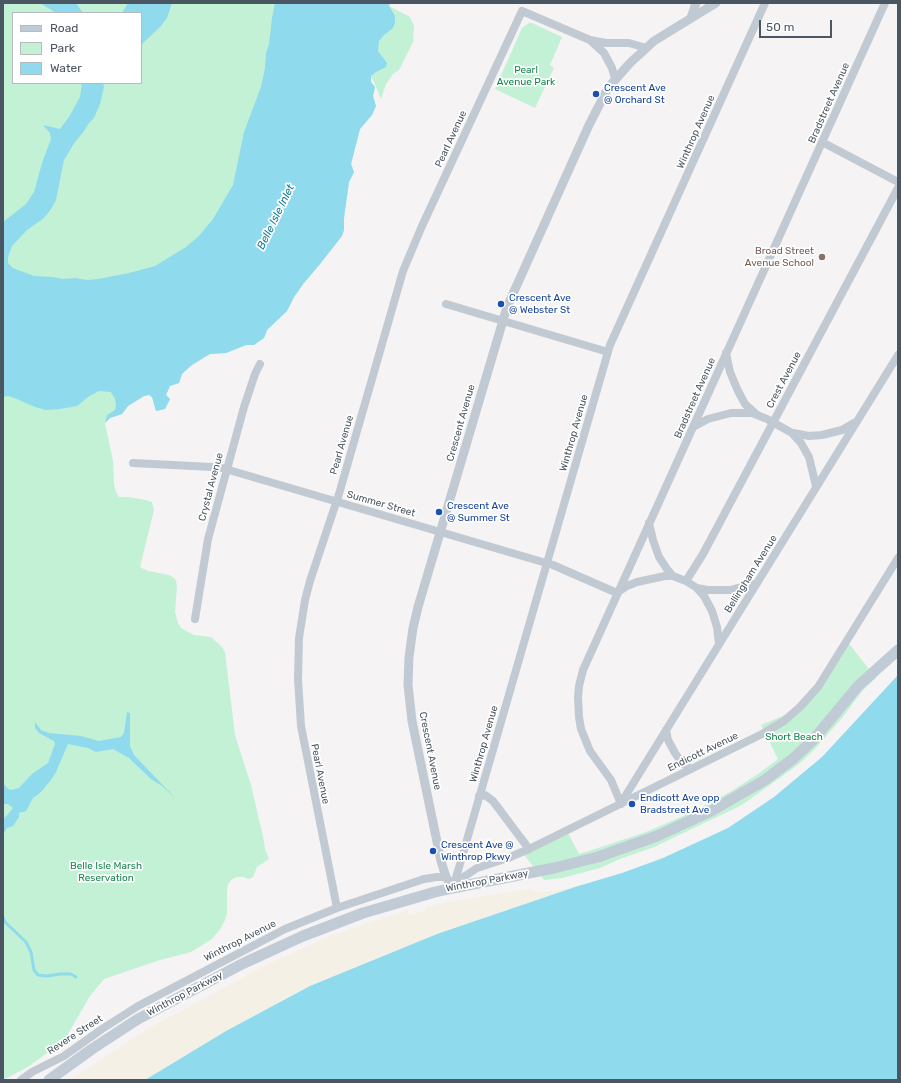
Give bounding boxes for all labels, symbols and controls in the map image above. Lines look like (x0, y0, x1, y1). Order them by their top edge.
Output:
legend (12, 12, 142, 84)
scale bar (761, 12, 834, 38)
text: 50 m (766, 20, 794, 34)
text: Road (50, 21, 78, 35)
text: Park (50, 41, 75, 55)
text: Water (50, 61, 82, 75)
street label: Bradstreet Avenue (806, 61, 852, 145)
park label: Pearl Avenue Park (497, 64, 555, 88)
place label: Crescent Ave @ Orchard St (604, 82, 666, 106)
marker: Crescent Ave @ Orchard St (591, 89, 601, 99)
street label: Winthrop Avenue (674, 93, 718, 171)
street label: Pearl Avenue (433, 109, 469, 169)
water label: Belle Isle Inlet (255, 182, 297, 252)
place label: Broad Street Avenue School (745, 245, 814, 268)
marker: Broad Street Avenue School (817, 252, 827, 262)
place label: Crescent Ave @ Webster St (509, 292, 571, 316)
marker: Crescent Ave @ Webster St (496, 299, 506, 309)
street label: Crest Avenue (764, 350, 804, 410)
street label: Bradstreet Avenue (672, 356, 718, 440)
street label: Crescent Avenue (444, 383, 478, 463)
street label: Winthrop Avenue (557, 393, 591, 473)
street label: Pearl Avenue (328, 414, 356, 476)
street label: Crystal Avenue (196, 452, 226, 522)
street label: Summer Street (345, 488, 417, 520)
place label: Crescent Ave @ Summer St (447, 500, 510, 524)
marker: Crescent Ave @ Summer St (434, 507, 444, 517)
street label: Bellingham Avenue (722, 533, 780, 615)
street label: Winthrop Avenue (467, 704, 501, 784)
street label: Crescent Avenue (417, 711, 443, 791)
street label: Endicott Avenue (666, 730, 740, 774)
park label: Short Beach (765, 731, 823, 743)
street label: Pearl Avenue (308, 743, 332, 805)
place label: Endicott Ave opp Bradstreet Ave (640, 792, 719, 816)
marker: Endicott Ave opp Bradstreet Ave (627, 799, 637, 809)
place label: Crescent Ave @ Winthrop Pkwy (441, 839, 514, 862)
marker: Crescent Ave @ Winthrop Pkwy (428, 846, 438, 856)
park label: Belle Isle Marsh Reservation (70, 860, 142, 884)
street label: Winthrop Parkway (445, 867, 529, 895)
street label: Winthrop Avenue (202, 918, 278, 964)
street label: Winthrop Parkway (145, 969, 225, 1019)
street label: Revere Street (45, 1013, 105, 1057)

